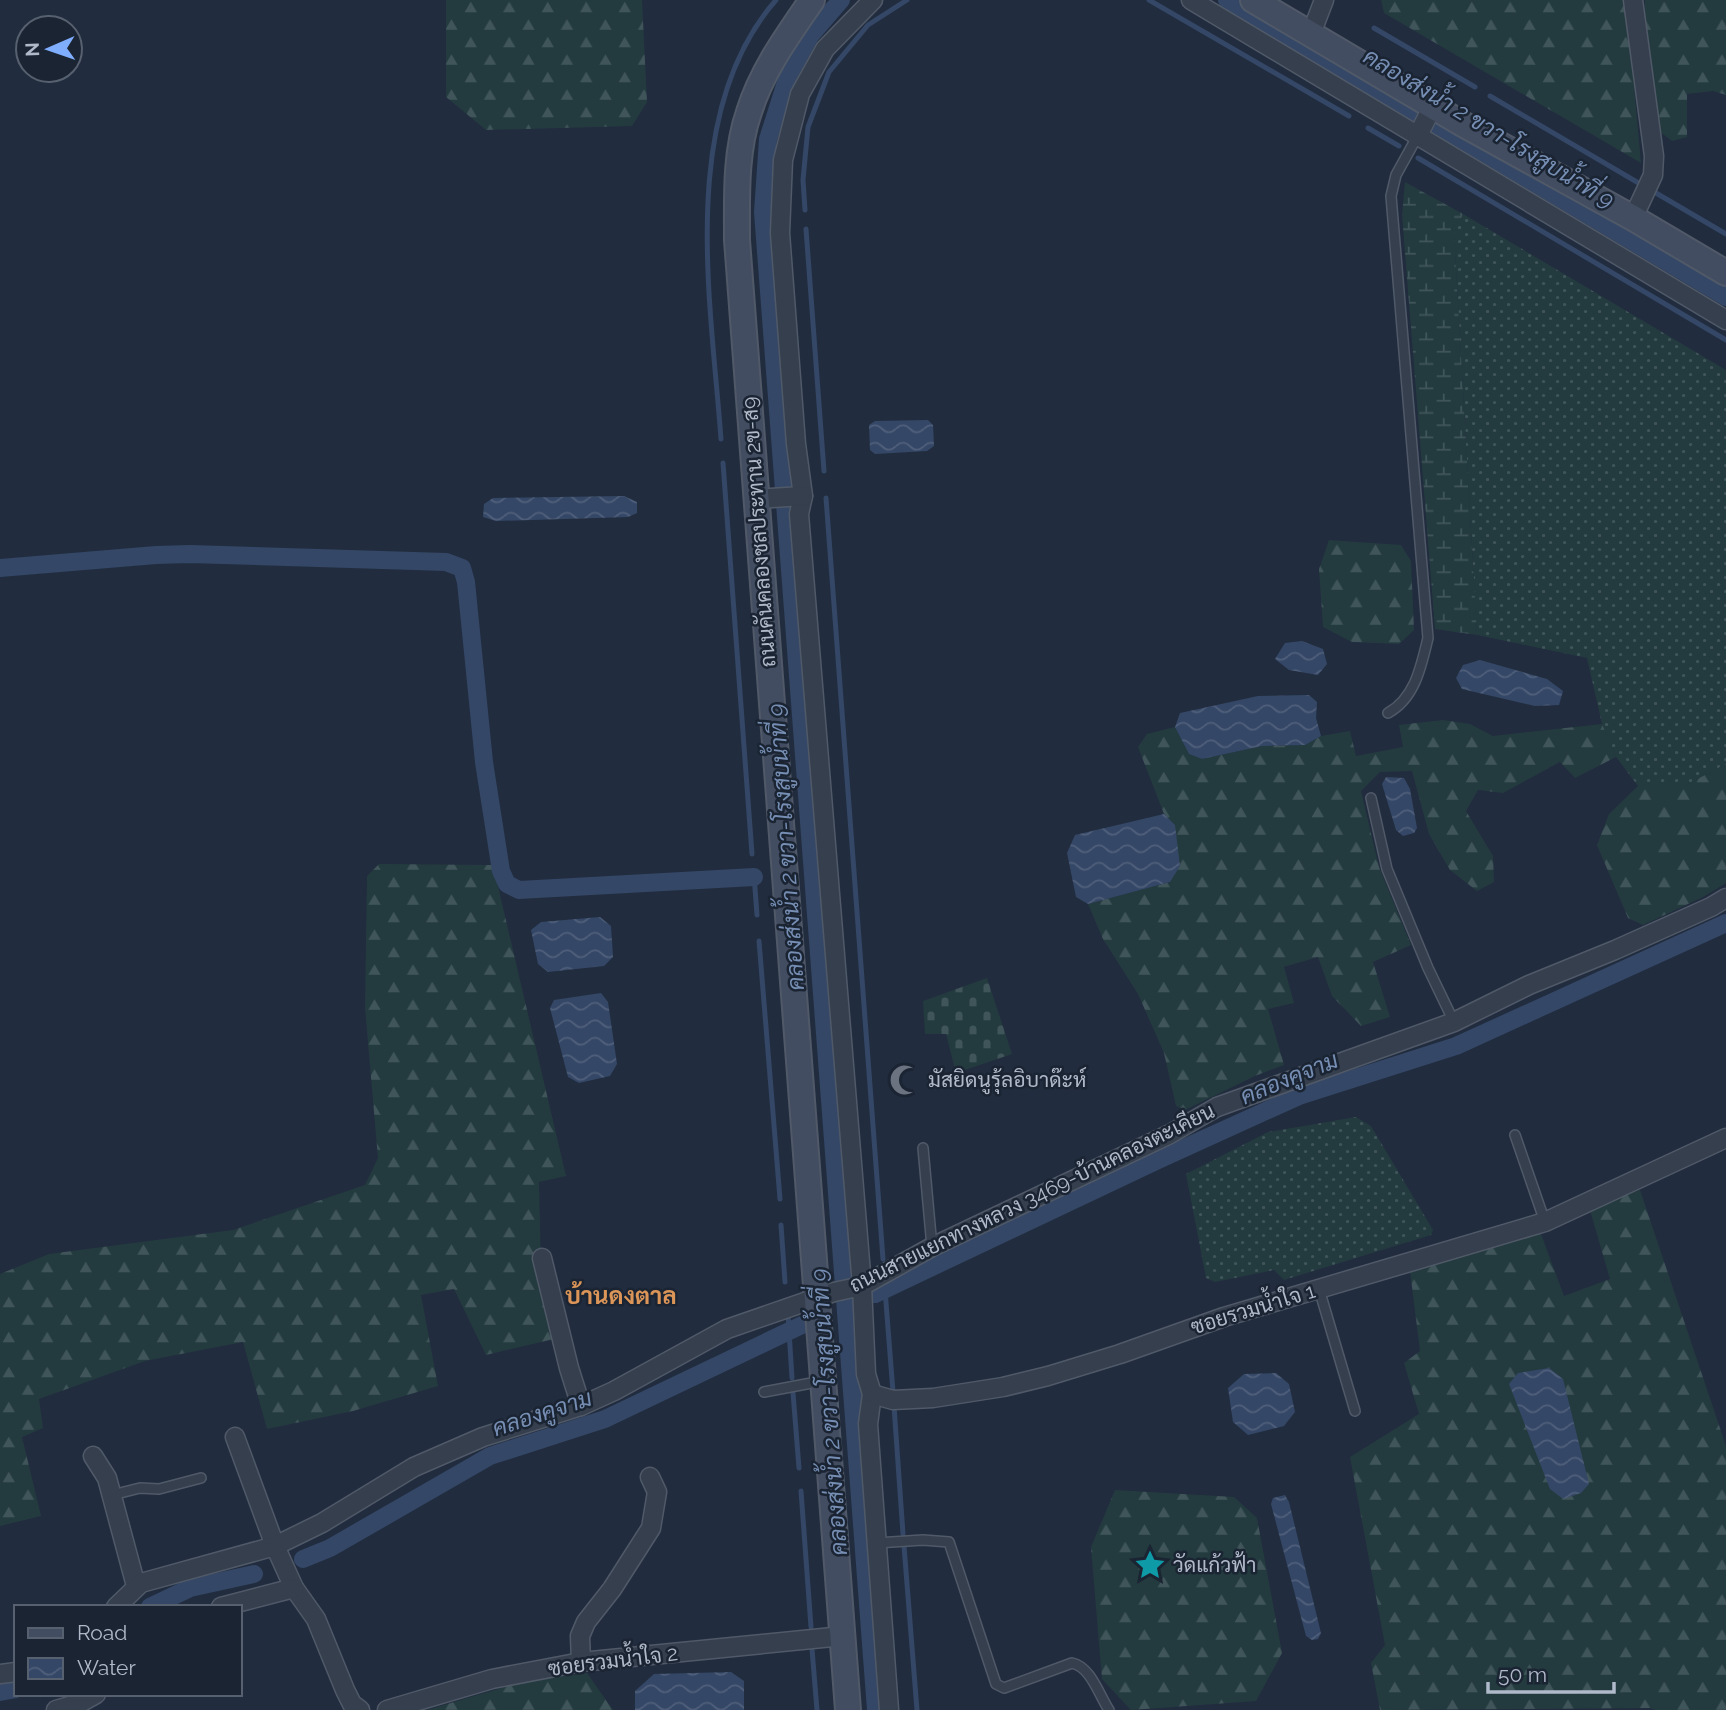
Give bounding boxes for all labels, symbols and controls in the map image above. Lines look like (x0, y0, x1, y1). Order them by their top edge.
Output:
north arrow (14, 14, 84, 84)
water label: คลองส่งน้ำ 2 ขวา-โรงสูบน้ำที่ 9 (1357, 36, 1623, 217)
text: N (21, 42, 43, 57)
street label: ถนนคันคลองชลประทาน 2ข-ส9 (737, 396, 780, 668)
water label: คลองส่งน้ำ 2 ขวา-โรงสูบน้ำที่ 9 (755, 702, 813, 992)
water label: คลองคูจาม (1236, 1046, 1343, 1113)
mosque icon: มัสยิดนูรุ้ลอิบาด๊ะห์ (888, 1063, 922, 1097)
place label: มัสยิดนูรุ้ลอิบาด๊ะห์ (928, 1066, 1086, 1095)
street label: ถนนสายแยกทางหลวง 3469-บ้านคลองตะเคียน (845, 1098, 1218, 1297)
water label: คลองส่งน้ำ 2 ขวา-โรงสูบน้ำที่ 9 (798, 1267, 856, 1557)
street label: ซอยรวมน้ำใจ 1 (1186, 1273, 1318, 1339)
district label: บ้านดงตาล (565, 1280, 677, 1310)
water label: คลองคูจาม (489, 1384, 596, 1445)
place icon: วัดแก้วฟ้า (1133, 1548, 1167, 1582)
place label: วัดแก้วฟ้า (1173, 1551, 1257, 1577)
legend (14, 1605, 242, 1696)
text: Road (77, 1620, 127, 1645)
street label: ซอยรวมน้ำใจ 2 (546, 1635, 679, 1681)
scale bar (1488, 1650, 1614, 1694)
text: Water (77, 1655, 136, 1680)
text: 50 m (1498, 1662, 1547, 1687)

